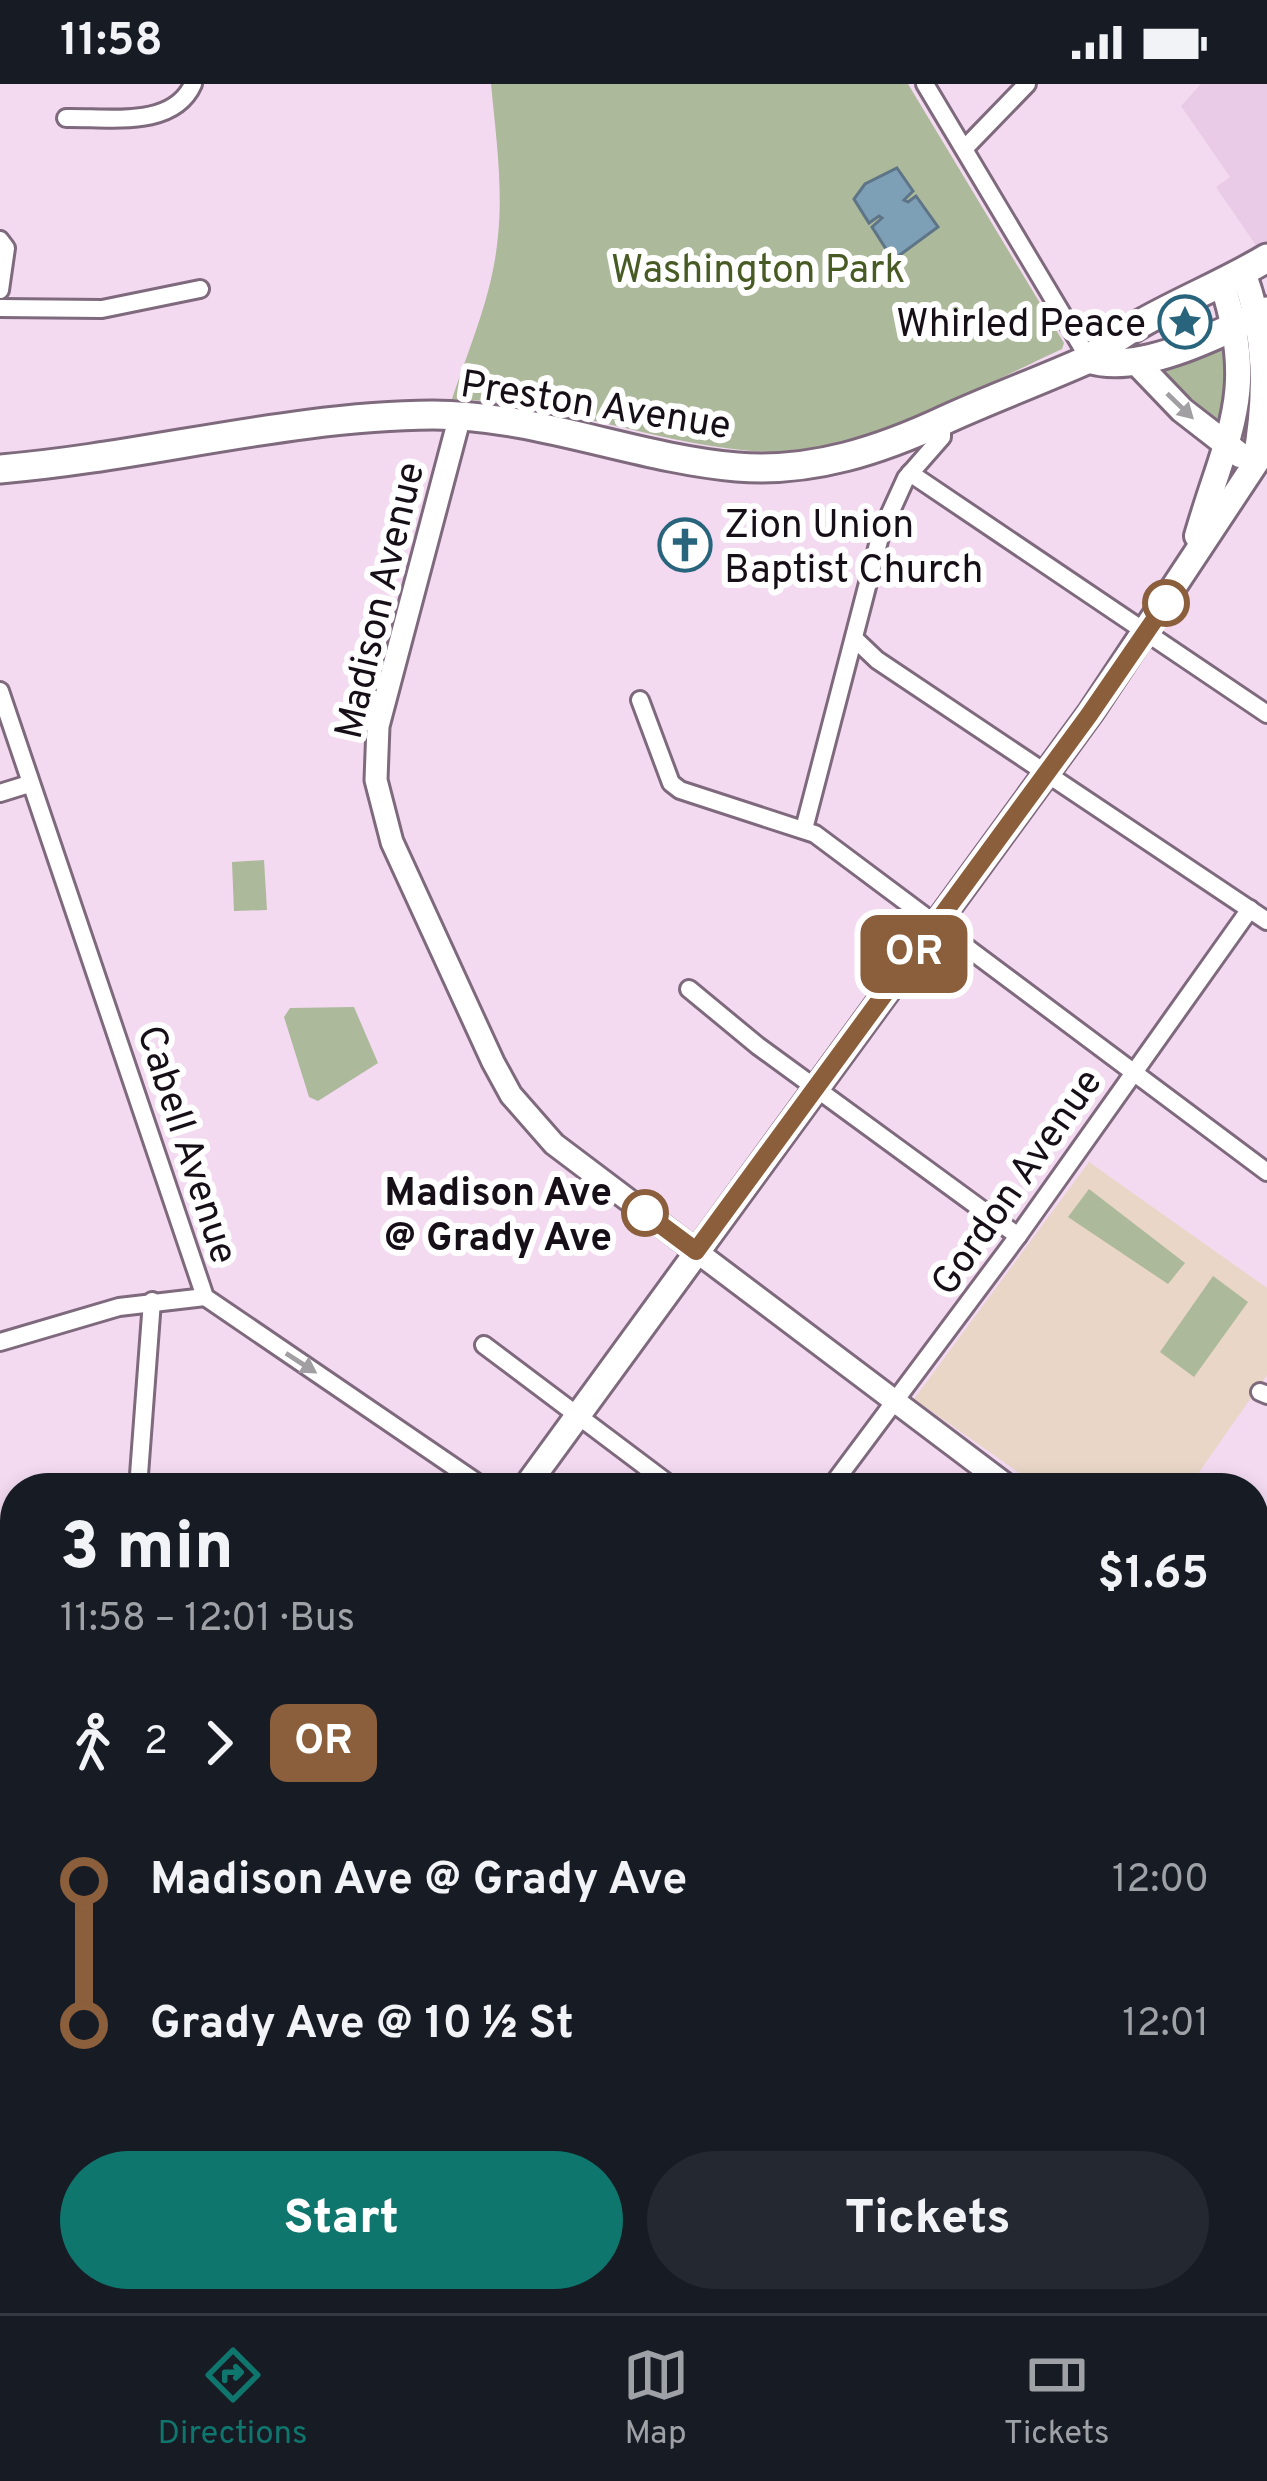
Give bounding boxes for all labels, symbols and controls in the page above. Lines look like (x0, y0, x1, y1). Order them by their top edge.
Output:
text: 11:58 (60, 14, 163, 71)
park label: Washington Park (611, 248, 905, 297)
place icon: Whirled Peace (1157, 294, 1213, 350)
place label: Whirled Peace (896, 302, 1146, 351)
street label: Preston Avenue (457, 362, 734, 453)
one-way arrow (1166, 392, 1194, 420)
street label: Madison Avenue (327, 458, 438, 744)
place label: Zion Union Baptist Church (724, 503, 983, 597)
church icon: Zion Union Baptist Church (657, 517, 713, 573)
unlabelled marker (1144, 581, 1188, 625)
line badge: OR (860, 915, 968, 993)
text: OR (884, 927, 944, 980)
street label: Cabell Avenue (123, 1020, 246, 1271)
street label: Gordon Avenue (922, 1061, 1115, 1307)
place label: Madison Ave @ Grady Ave (384, 1171, 612, 1265)
marker: Madison Ave @ Grady Ave (623, 1191, 667, 1235)
one-way arrow (285, 1352, 318, 1374)
text: 3 min (60, 1509, 234, 1592)
text: $1.65 (1098, 1547, 1209, 1604)
text: 11:58 – 12:01 · Bus (60, 1596, 355, 1645)
icon: walk (60, 1710, 126, 1776)
icon: forward (186, 1710, 252, 1776)
text: OR (294, 1716, 353, 1769)
text: 2 (144, 1719, 168, 1768)
text: Madison Ave @ Grady Ave (150, 1853, 687, 1910)
text: 12:00 (1112, 1857, 1209, 1906)
text: Grady Ave @ 10 ½ St (150, 1997, 574, 2054)
text: 12:01 (1122, 2001, 1209, 2050)
button: Start (60, 2151, 623, 2289)
button: Tickets (647, 2151, 1209, 2289)
tab: Directions (158, 2342, 307, 2456)
tab: Map (623, 2342, 689, 2456)
tab: Tickets (1004, 2342, 1109, 2456)

